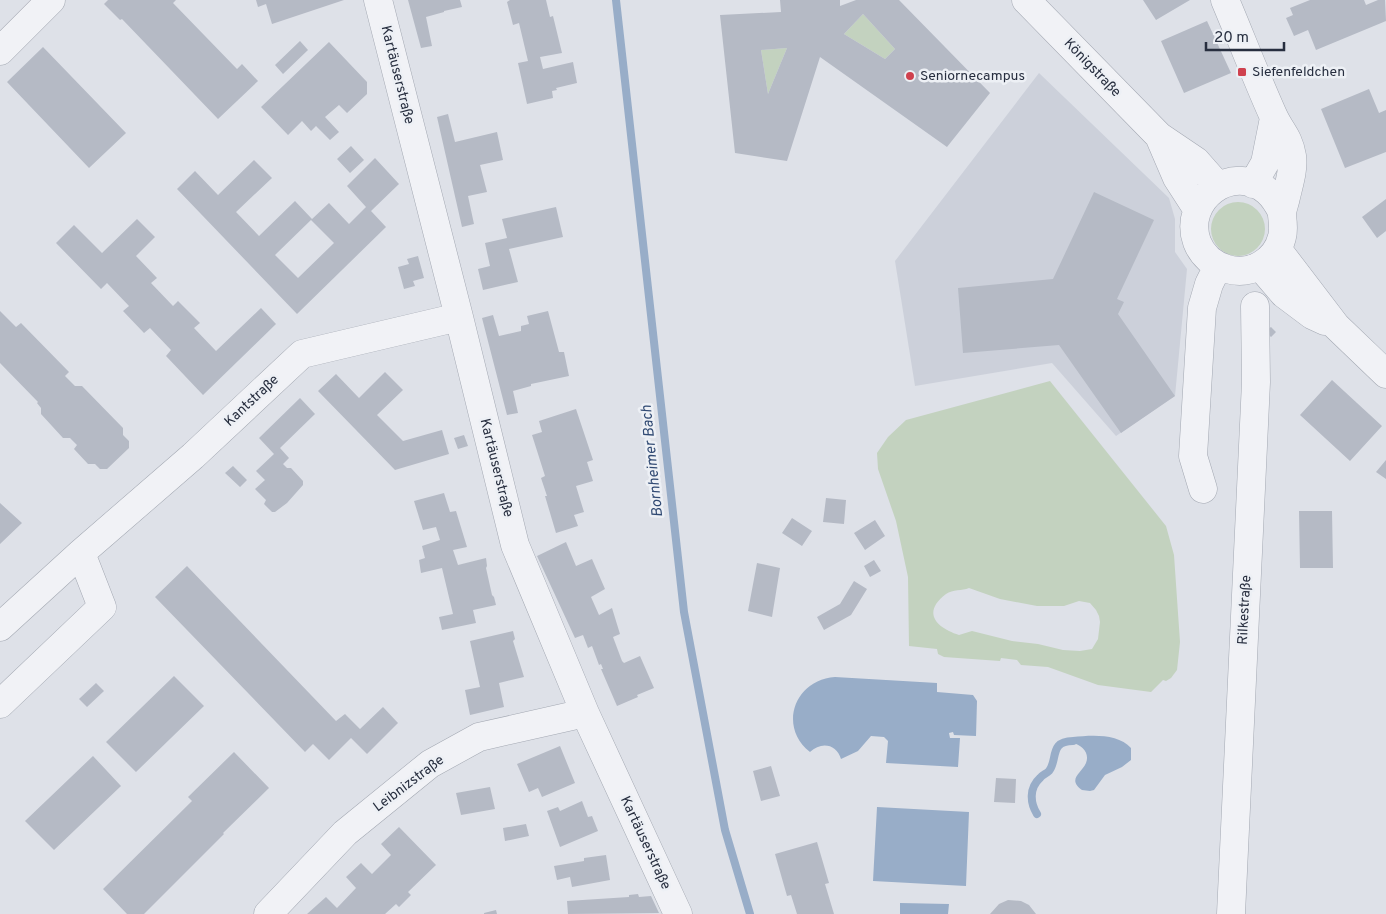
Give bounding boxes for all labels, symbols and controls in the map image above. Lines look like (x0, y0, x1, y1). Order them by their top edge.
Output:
scale bar (1206, 20, 1284, 52)
street label: Kartäuserstraße (377, 24, 417, 126)
text: 20 m (1214, 29, 1249, 48)
street label: Königstraße (1060, 35, 1124, 101)
place label: Siefenfeldchen (1252, 64, 1345, 81)
marker: Siefenfeldchen (1236, 66, 1248, 78)
place label: Seniornecampus (920, 68, 1025, 85)
marker: Seniornecampus (904, 70, 916, 82)
street label: Kantstraße (221, 371, 283, 431)
water label: Bornheimer Bach (638, 404, 668, 518)
street label: Kartäuserstraße (476, 417, 516, 519)
street label: Rilkestraße (1235, 575, 1255, 645)
street label: Leibnizstraße (370, 752, 448, 816)
street label: Kartäuserstraße (616, 794, 674, 892)

